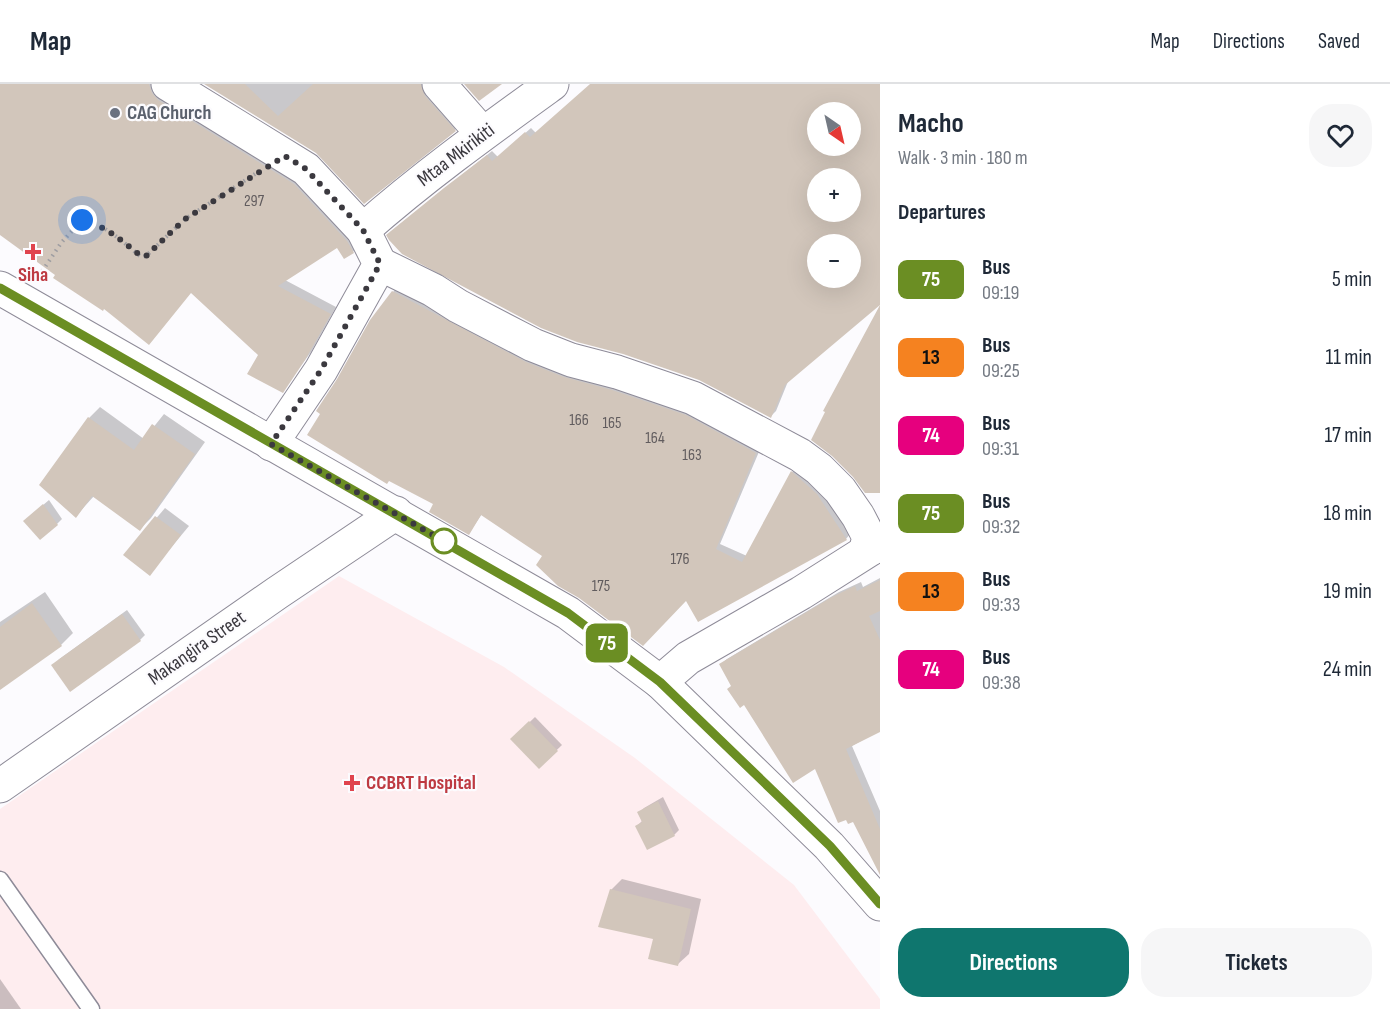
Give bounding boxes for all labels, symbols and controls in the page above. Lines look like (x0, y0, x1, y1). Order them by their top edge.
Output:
text: Map (30, 25, 71, 58)
text: Map (1150, 29, 1180, 54)
text: Directions (1213, 29, 1285, 54)
text: Saved (1318, 29, 1360, 54)
place label: CAG Church (127, 101, 211, 125)
north arrow (807, 102, 861, 156)
map controls (807, 102, 861, 288)
button: heart (1309, 104, 1372, 167)
marker: CAG Church (108, 106, 122, 120)
text: Macho (898, 107, 964, 140)
street label: Mtaa Mkirikiti (413, 118, 499, 192)
text: Walk · 3 min · 180 m (898, 146, 1028, 170)
button: + (807, 168, 861, 222)
house number: 297 (244, 192, 265, 211)
text: Departures (898, 199, 986, 226)
your location (67, 205, 97, 235)
button: − (807, 234, 861, 288)
marker: Siha (24, 243, 42, 261)
text: Bus (982, 254, 1011, 281)
place label: Siha (18, 263, 48, 287)
text: 5 min (1332, 266, 1372, 293)
text: 75 (922, 267, 940, 292)
text: 09:19 (982, 281, 1019, 305)
text: Bus (982, 332, 1011, 359)
text: 11 min (1325, 344, 1372, 371)
text: 13 (922, 345, 940, 370)
text: 09:25 (982, 359, 1020, 383)
text: Bus (982, 410, 1011, 437)
house number: 166 (569, 411, 589, 430)
house number: 165 (602, 414, 622, 433)
text: 17 min (1324, 422, 1372, 449)
text: 74 (922, 423, 940, 448)
house number: 164 (645, 429, 665, 448)
text: 09:31 (982, 437, 1019, 461)
house number: 163 (682, 446, 702, 465)
text: Bus (982, 488, 1011, 515)
text: 18 min (1324, 500, 1372, 527)
text: 75 (922, 501, 940, 526)
text: 09:32 (982, 515, 1020, 539)
unlabelled marker (431, 528, 457, 554)
house number: 176 (671, 550, 689, 569)
text: Bus (982, 566, 1011, 593)
house number: 175 (592, 577, 610, 596)
text: 19 min (1323, 578, 1372, 605)
text: 13 (922, 579, 940, 604)
text: 09:33 (982, 593, 1020, 617)
street label: Makangira Street (144, 606, 250, 690)
line badge: 75 (580, 624, 634, 662)
text: 75 (598, 631, 616, 656)
text: Bus (982, 644, 1011, 671)
text: 24 min (1323, 656, 1372, 683)
text: 74 (922, 657, 940, 682)
text: 09:38 (982, 671, 1021, 695)
place label: CCBRT Hospital (366, 771, 476, 795)
marker: CCBRT Hospital (343, 774, 361, 792)
button: Directions (898, 928, 1129, 997)
button: Tickets (1141, 928, 1372, 997)

